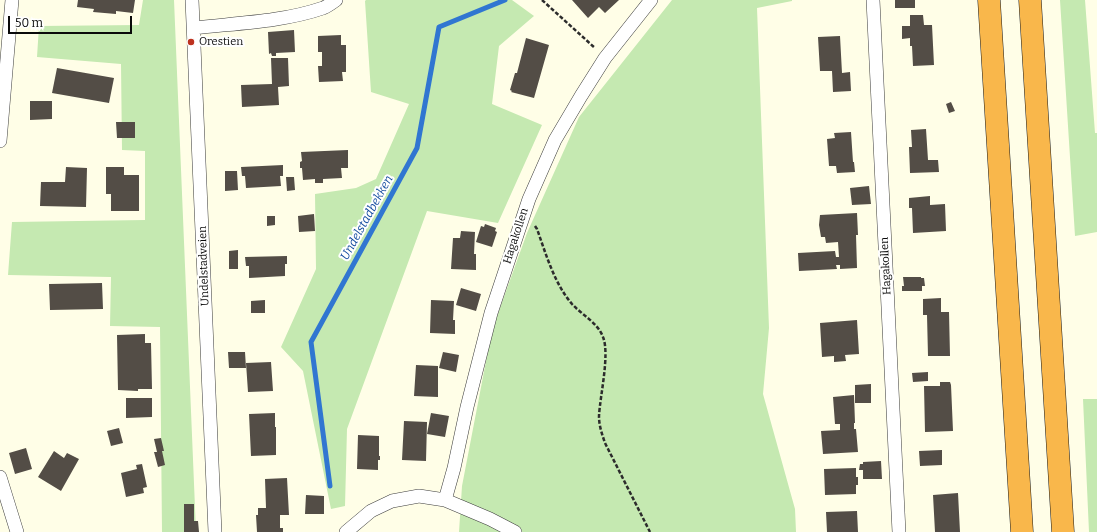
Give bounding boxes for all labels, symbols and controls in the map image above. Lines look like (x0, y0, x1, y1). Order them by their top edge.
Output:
scale bar (10, 8, 134, 34)
text: 50 m (15, 16, 43, 30)
place label: Orestien (199, 35, 243, 49)
marker: Orestien (186, 37, 196, 47)
water label: Undelstadbekken (338, 173, 396, 263)
street label: Hagakollen (501, 206, 531, 266)
street label: Undelstadveien (196, 226, 212, 306)
street label: Hagakollen (878, 237, 894, 295)

